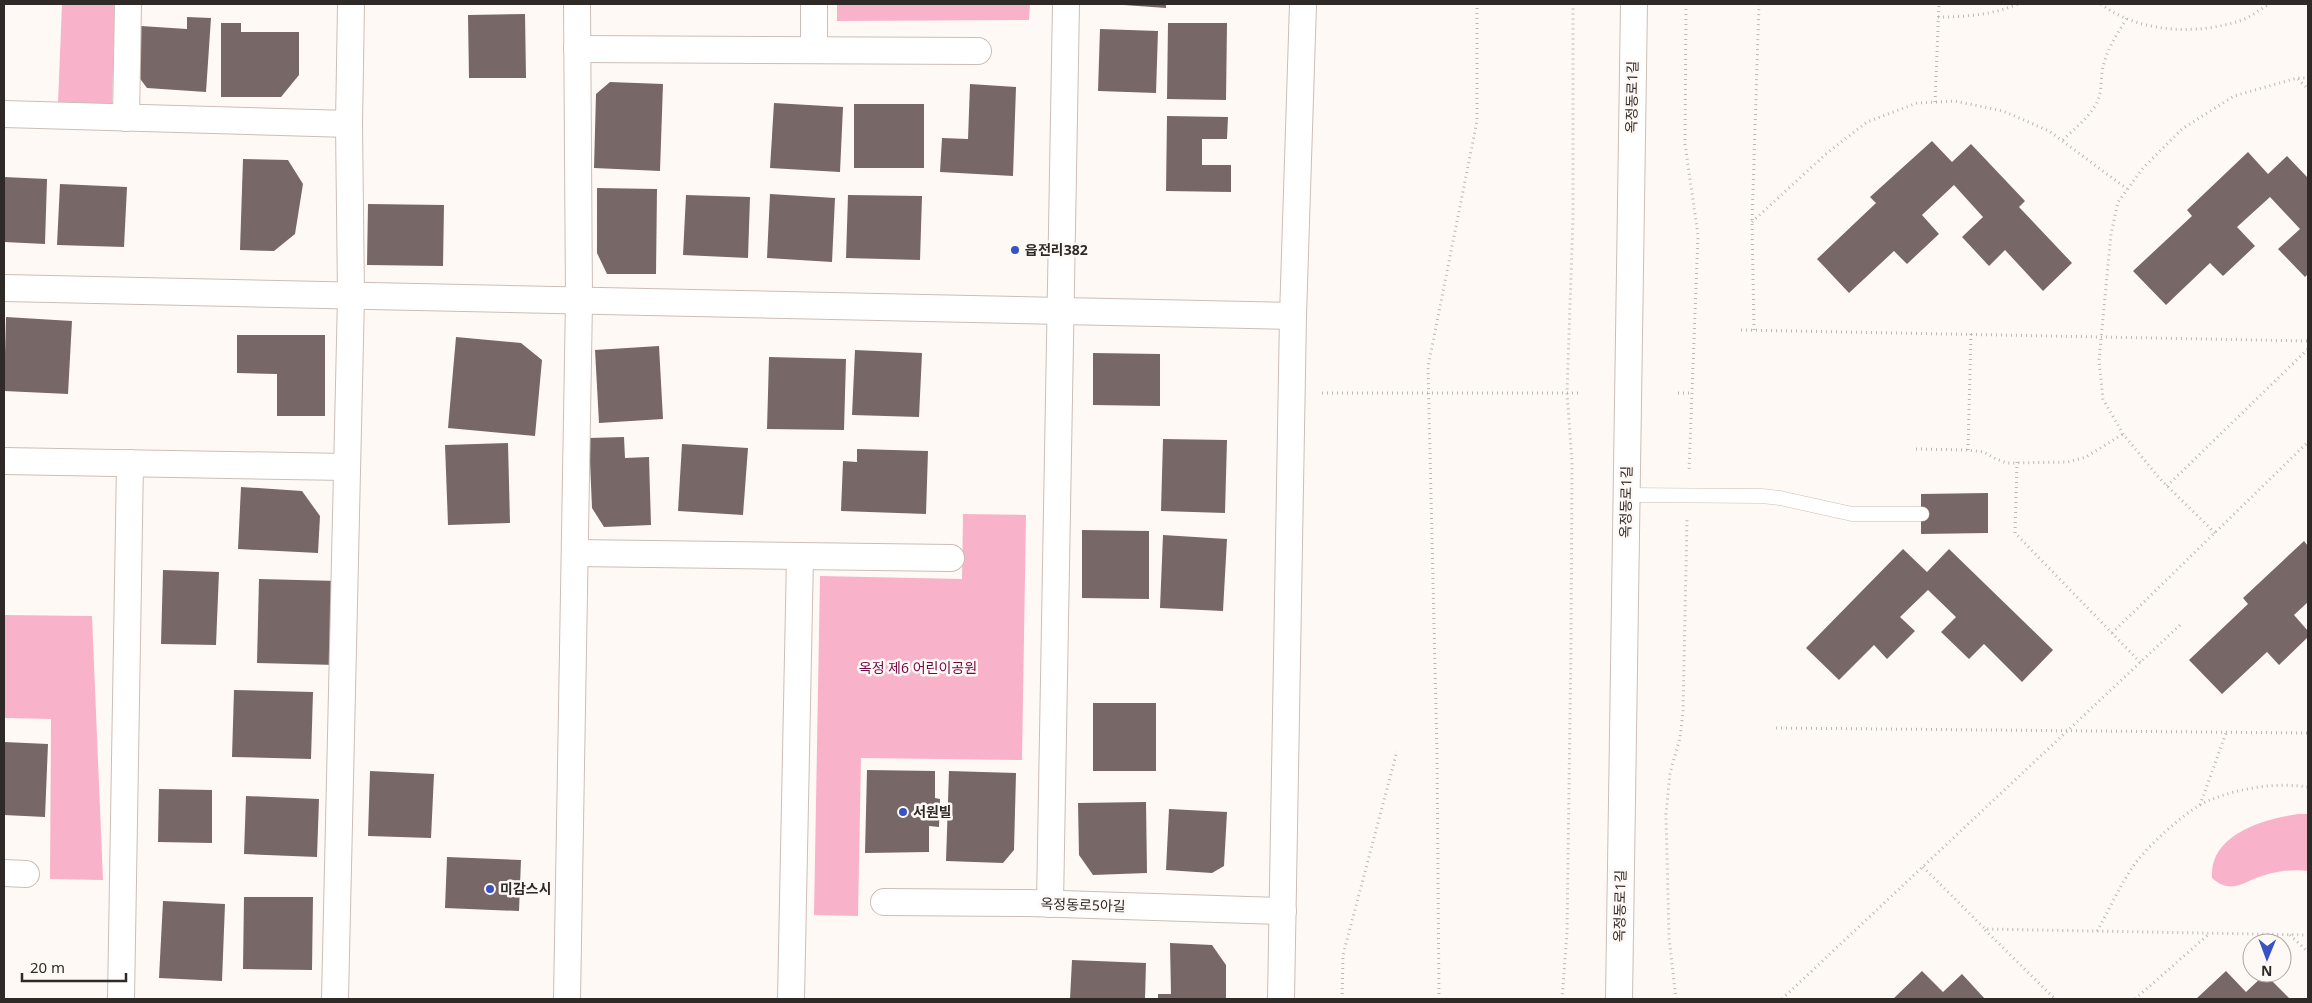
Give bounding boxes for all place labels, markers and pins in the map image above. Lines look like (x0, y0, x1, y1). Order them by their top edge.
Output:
place label: 읍전리382 (1025, 240, 1088, 259)
marker: 읍전리382 (1009, 244, 1021, 256)
place label: 서원빌 (913, 802, 952, 821)
marker: 서원빌 (897, 806, 909, 818)
place label: 미감스시 (500, 879, 552, 898)
marker: 미감스시 (484, 883, 496, 895)

